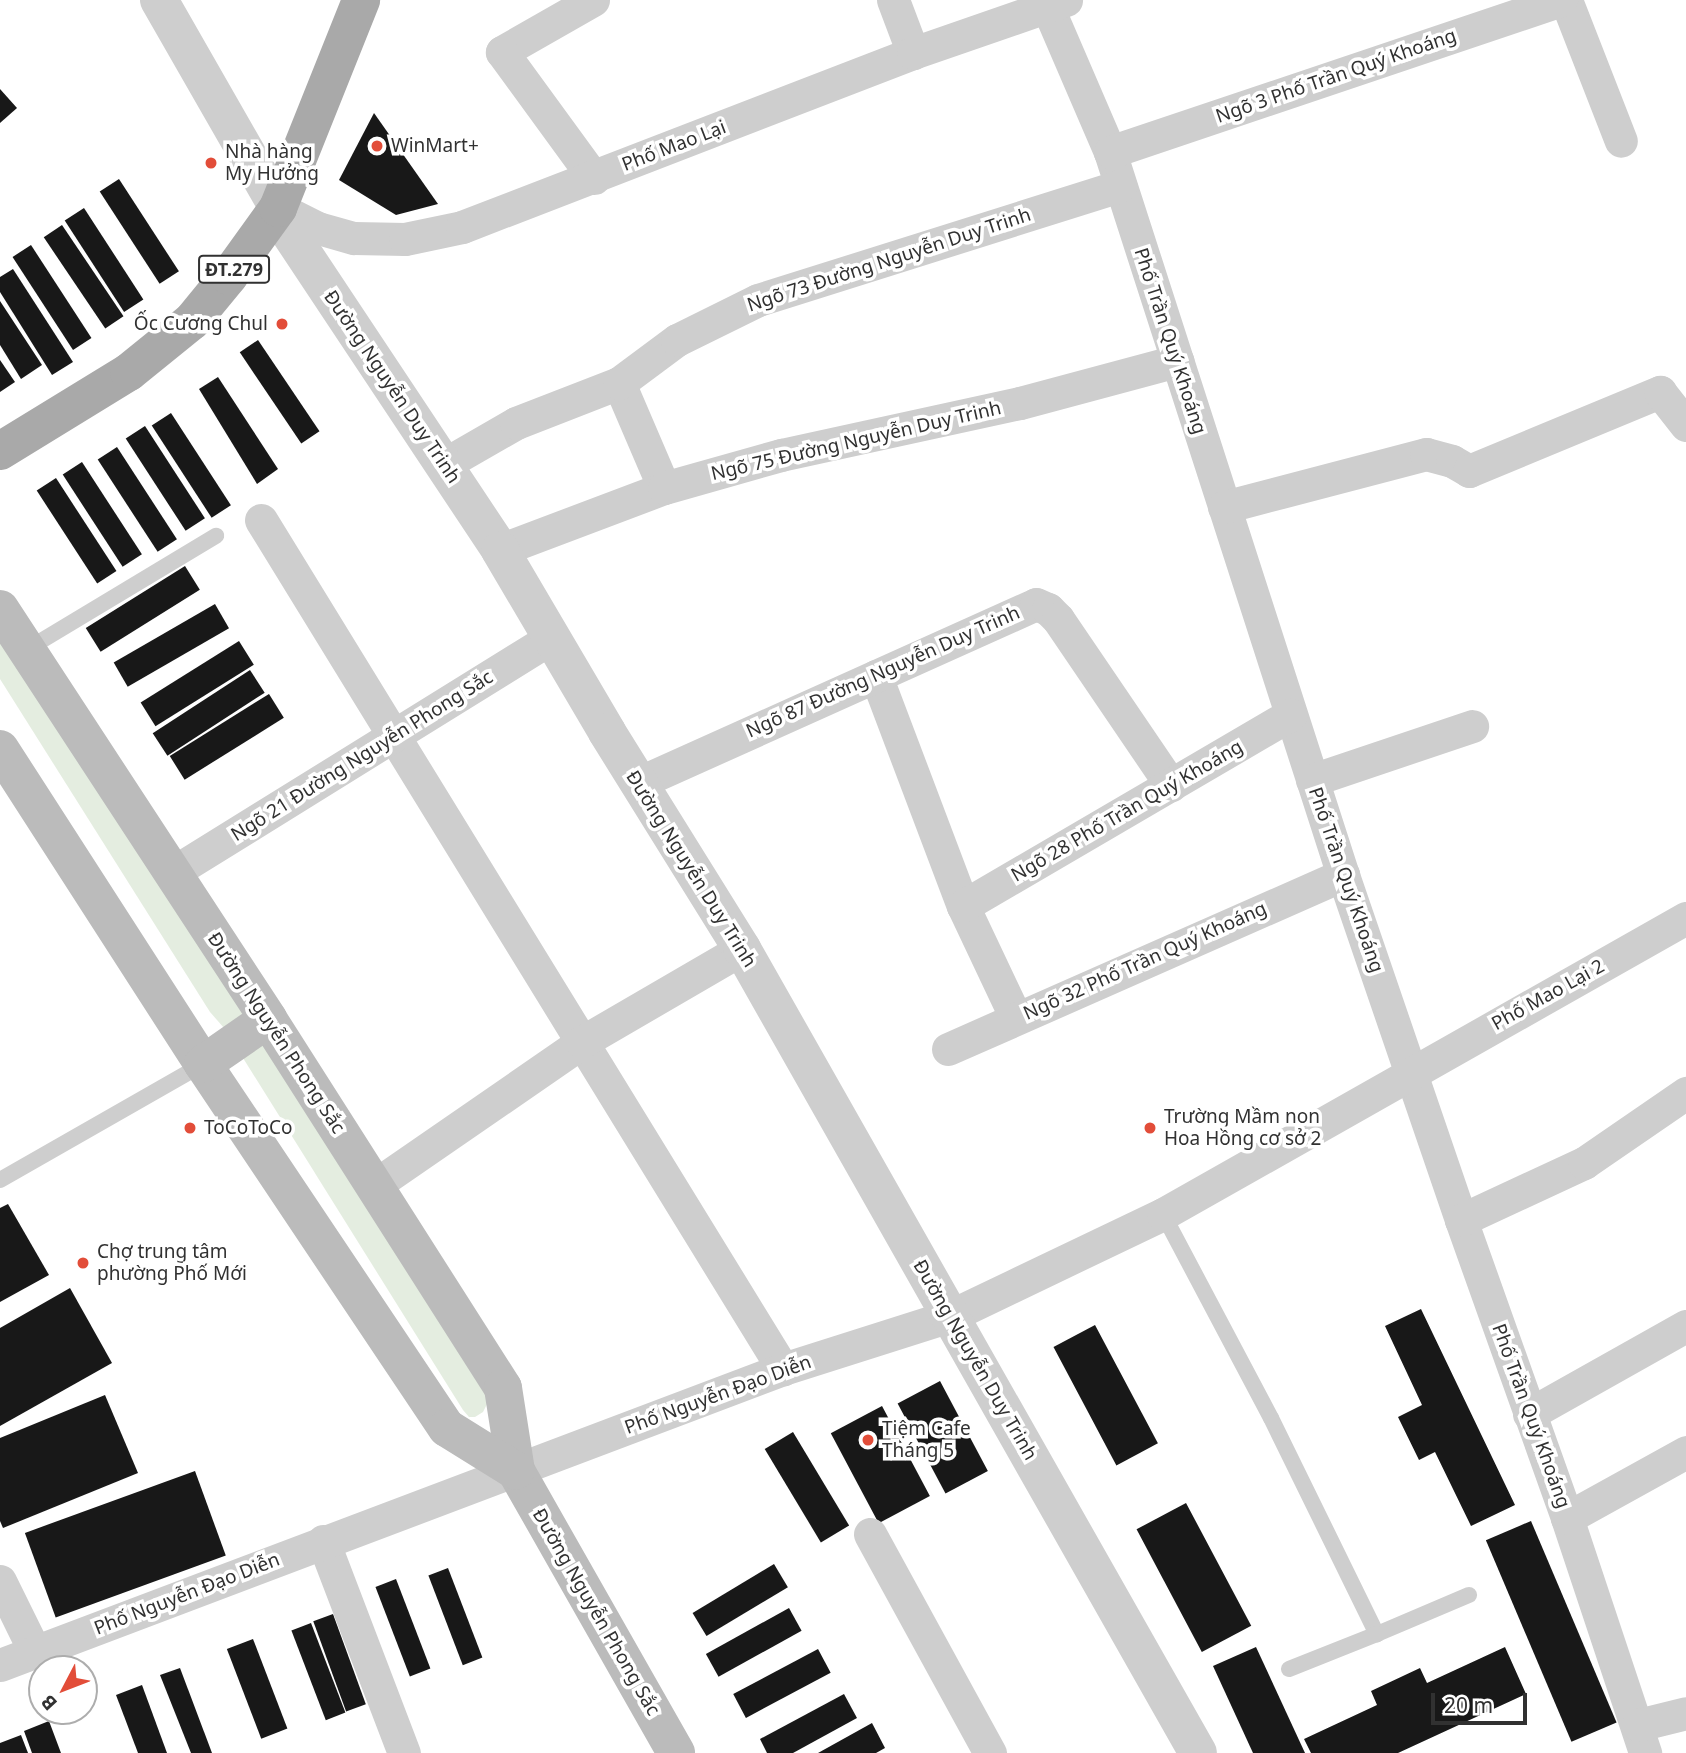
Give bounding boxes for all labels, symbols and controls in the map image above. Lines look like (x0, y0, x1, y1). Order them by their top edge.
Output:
street label: Ngõ 3 Phố Trần Quý Khoáng (1213, 24, 1459, 128)
street label: Phố Mao Lại (619, 116, 729, 176)
place label: WinMart+ (391, 135, 479, 157)
marker: WinMart+ (369, 138, 385, 154)
place label: Nhà hàng My Hưởng (225, 141, 319, 185)
marker: Nhà hàng My Hưởng (203, 155, 219, 171)
street label: Ngõ 73 Đường Nguyễn Duy Trinh (744, 203, 1034, 317)
street label: Phố Trần Quý Khoáng (1129, 245, 1211, 437)
road number: ĐT.279 (197, 255, 271, 284)
street label: Đường Nguyễn Duy Trinh (319, 286, 465, 488)
place label: Ốc Cương Chul (134, 313, 268, 335)
marker: Ốc Cương Chul (274, 316, 290, 332)
street label: Ngõ 75 Đường Nguyễn Duy Trinh (709, 396, 1003, 486)
street label: Ngõ 87 Đường Nguyễn Duy Trinh (743, 601, 1023, 743)
street label: Ngõ 21 Đường Nguyễn Phong Sắc (227, 666, 497, 846)
street label: Ngõ 28 Phố Trần Quý Khoáng (1007, 735, 1247, 887)
street label: Đường Nguyễn Duy Trinh (621, 766, 761, 972)
street label: Phố Trần Quý Khoáng (1304, 784, 1388, 976)
street label: Ngõ 32 Phố Trần Quý Khoáng (1020, 897, 1270, 1025)
street label: Đường Nguyễn Phong Sắc (202, 928, 350, 1138)
street label: Phố Mao Lại 2 (1488, 955, 1608, 1035)
place label: Trường Mầm non Hoa Hồng cơ sở 2 (1164, 1106, 1321, 1150)
place label: ToCoToCo (204, 1117, 292, 1139)
marker: ToCoToCo (182, 1120, 198, 1136)
marker: Trường Mầm non Hoa Hồng cơ sở 2 (1142, 1120, 1158, 1136)
place label: Chợ trung tâm phường Phố Mới (97, 1241, 247, 1285)
marker: Chợ trung tâm phường Phố Mới (75, 1255, 91, 1271)
street label: Đường Nguyễn Duy Trinh (908, 1256, 1042, 1464)
street label: Phố Trần Quý Khoáng (1487, 1321, 1575, 1511)
street label: Phố Nguyễn Đạo Diễn (622, 1351, 814, 1439)
place label: Tiệm Cafe Tháng 5 (882, 1418, 971, 1462)
marker: Tiệm Cafe Tháng 5 (860, 1432, 876, 1448)
street label: Đường Nguyễn Phong Sắc (527, 1505, 665, 1719)
street label: Phố Nguyễn Đạo Diễn (91, 1548, 283, 1640)
north arrow (28, 1655, 98, 1725)
scale bar (1434, 1680, 1530, 1724)
text: B (35, 1689, 63, 1716)
text: 20 m (1444, 1691, 1493, 1719)

